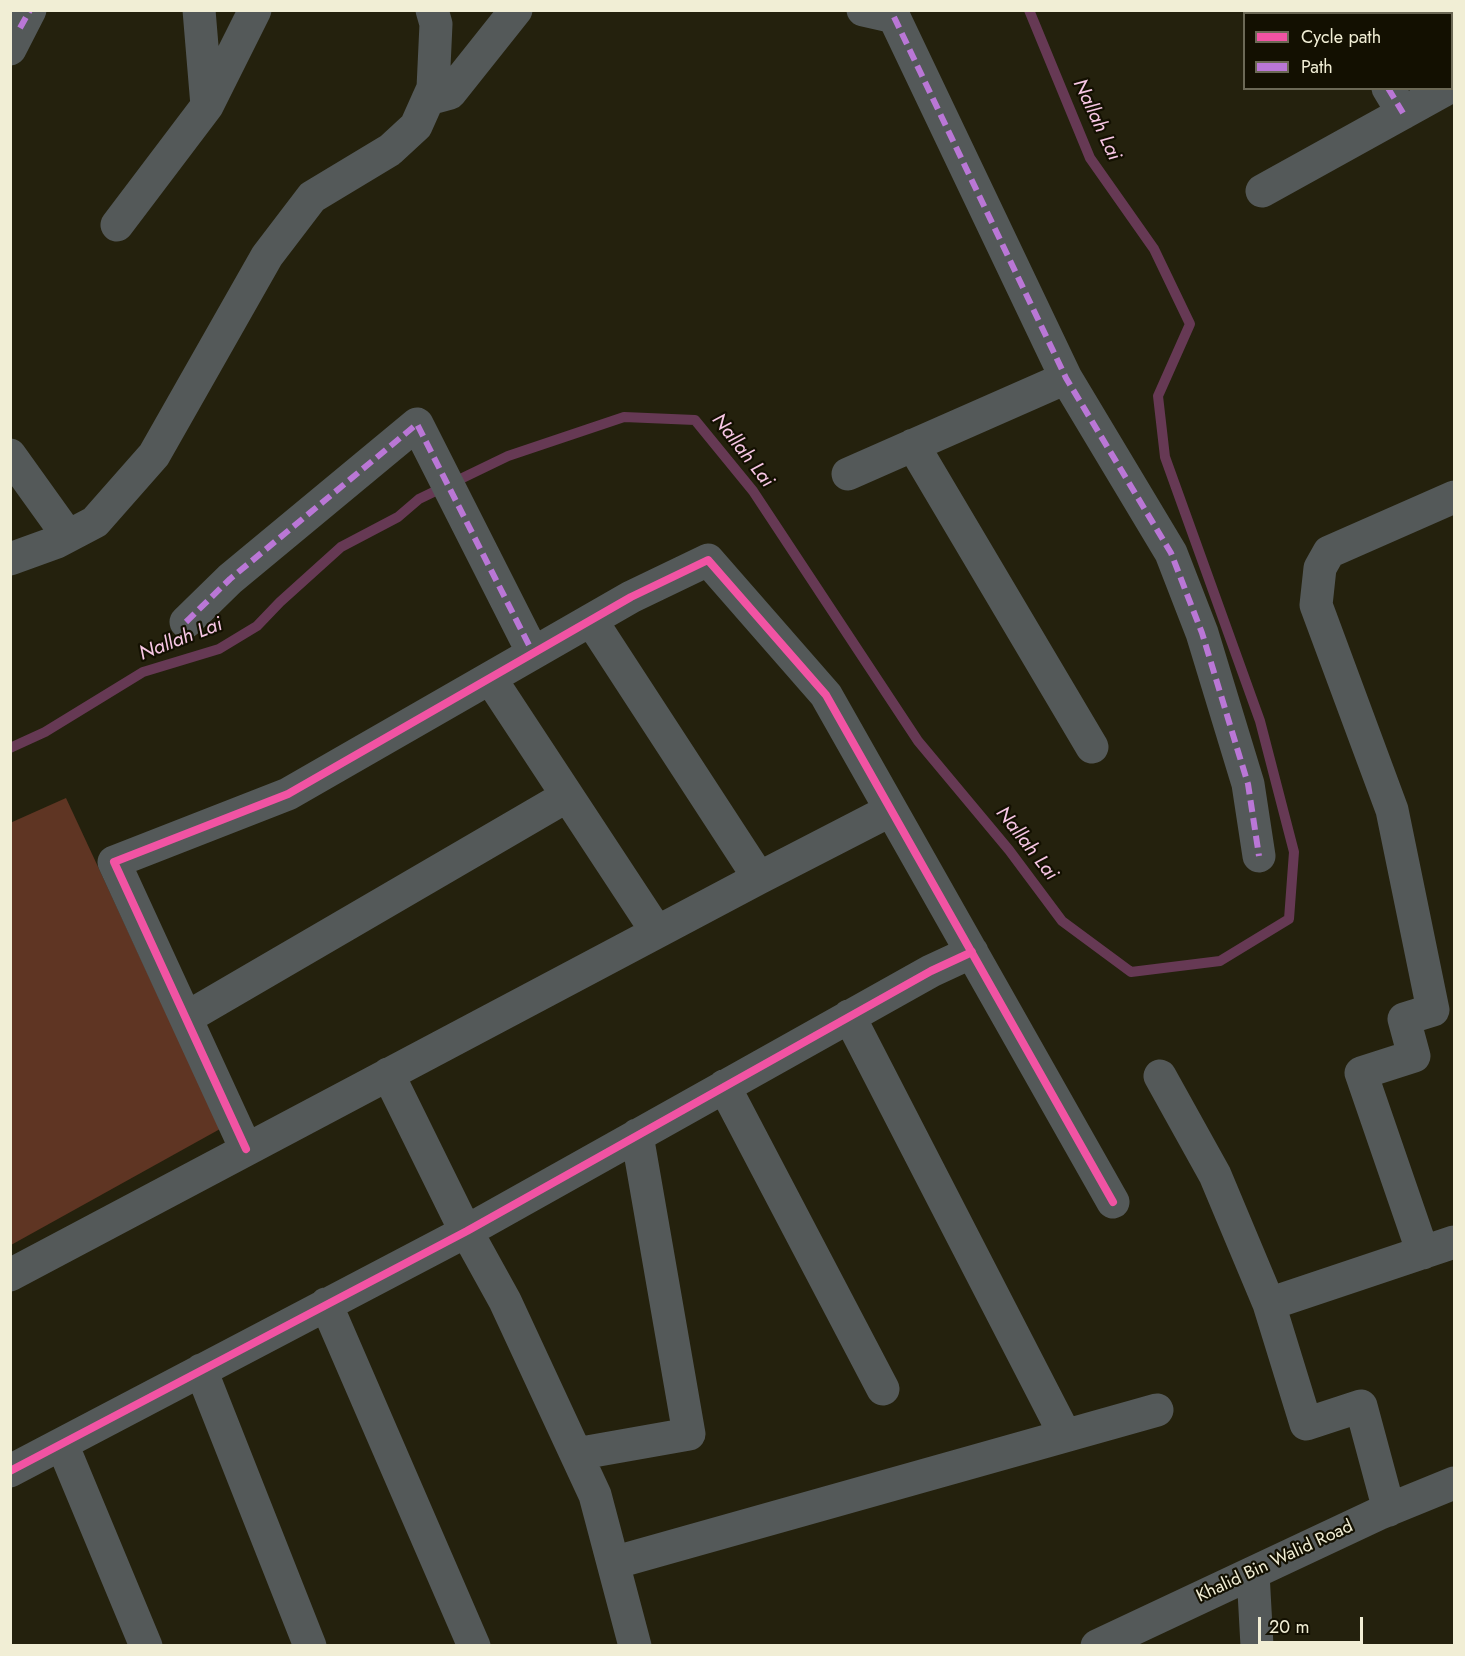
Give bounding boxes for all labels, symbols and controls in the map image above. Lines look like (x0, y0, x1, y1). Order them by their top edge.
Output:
legend (1243, 12, 1453, 90)
text: Cycle path (1301, 24, 1381, 50)
text: Path (1301, 54, 1333, 80)
water label: Nallah Lai (1067, 75, 1125, 165)
water label: Nallah Lai (706, 409, 778, 493)
water label: Nallah Lai (136, 613, 226, 667)
water label: Nallah Lai (990, 802, 1062, 886)
street label: Khalid Bin Walid Road (1193, 1516, 1357, 1608)
scale bar (1261, 1605, 1366, 1643)
text: 20 m (1269, 1614, 1309, 1640)

